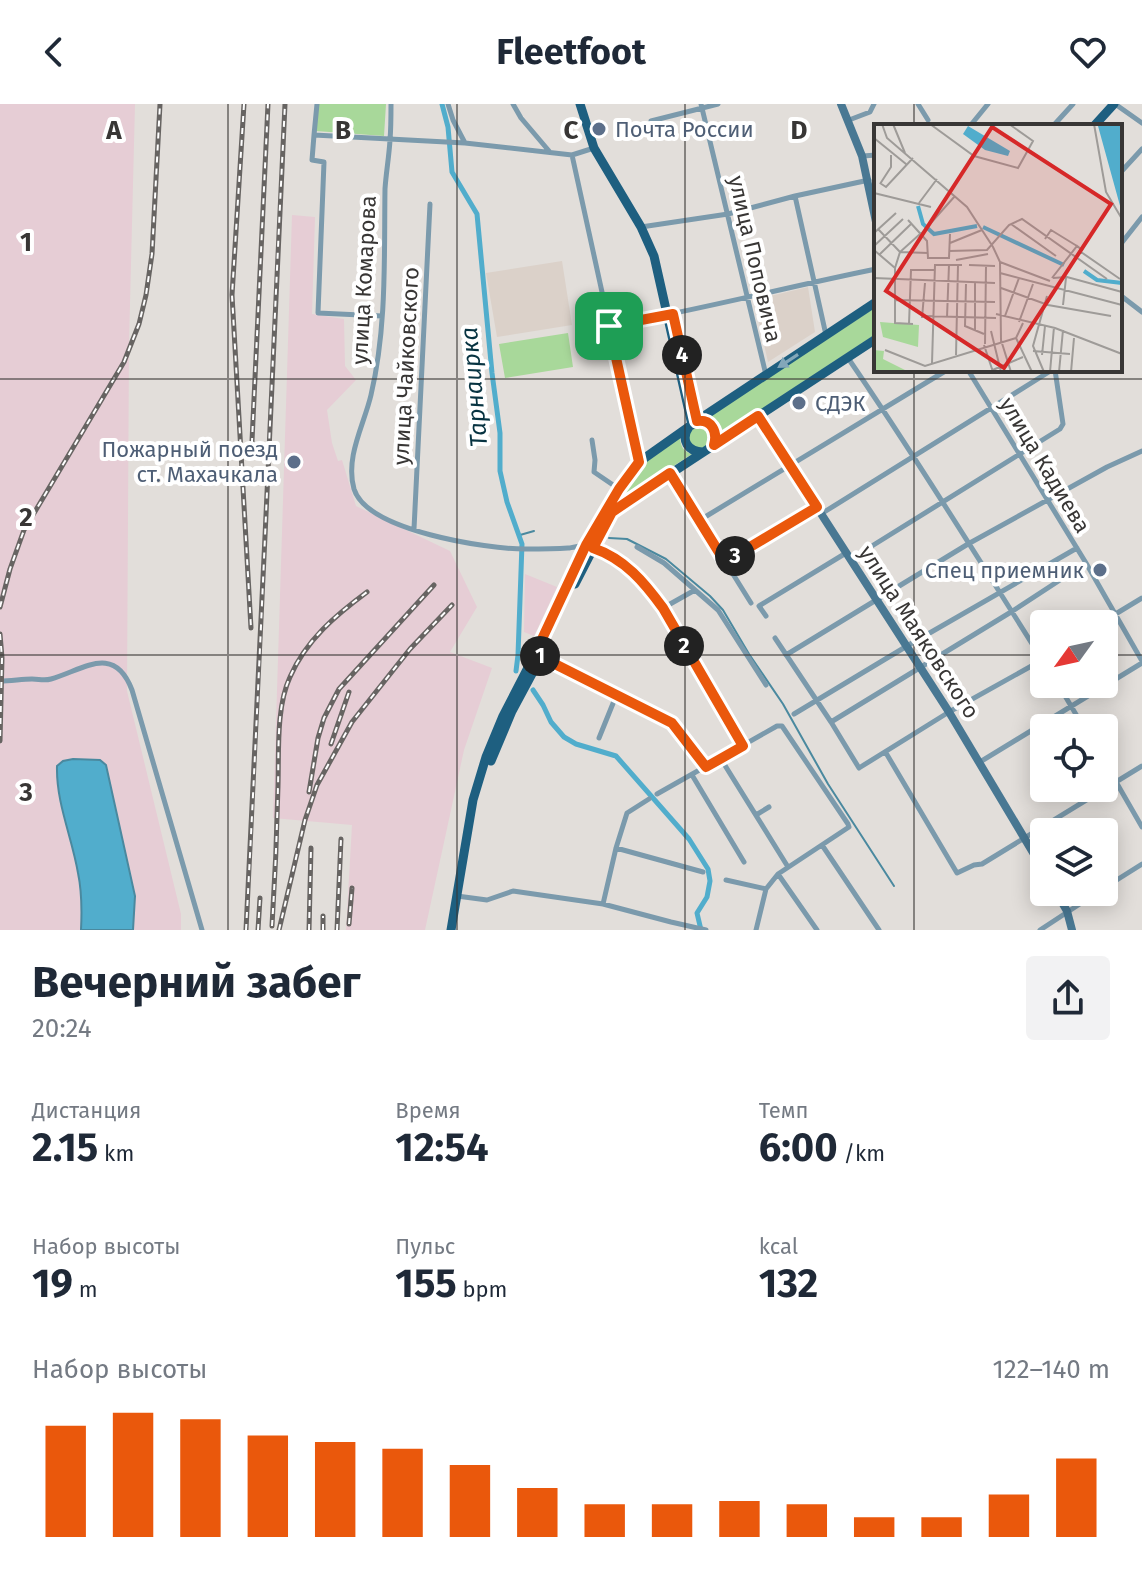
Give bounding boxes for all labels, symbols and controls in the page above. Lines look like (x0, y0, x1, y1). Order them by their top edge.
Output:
icon: back (32, 30, 76, 74)
text: Fleetfoot (496, 30, 646, 74)
icon: heart (1066, 30, 1110, 74)
text: A (105, 115, 122, 146)
text: B (335, 115, 351, 146)
text: C (564, 115, 579, 146)
text: D (791, 115, 808, 146)
place label: Почта России (615, 116, 754, 143)
marker: Почта России (590, 120, 608, 138)
inset map (874, 124, 1122, 372)
street label: улица Поповича (723, 173, 787, 345)
street label: улица Комарова (346, 195, 382, 365)
text: 1 (20, 227, 32, 258)
street label: улица Чайковского (387, 266, 425, 466)
pin (575, 292, 643, 360)
icon: arrive (587, 304, 631, 348)
water label: Тарнаирка (455, 326, 493, 448)
pin: 4 (662, 335, 702, 375)
text: 4 (676, 341, 688, 368)
one-way arrow (777, 353, 798, 368)
place label: СДЭК (815, 390, 866, 417)
street label: улица Кадиева (994, 392, 1096, 538)
marker: СДЭК (790, 394, 808, 412)
place label: Пожарный поезд ст. Махачкала (101, 436, 278, 488)
marker: Пожарный поезд ст. Махачкала (285, 453, 303, 471)
text: 2 (19, 502, 33, 533)
pin: 3 (715, 536, 755, 576)
street label: улица Маяковского (853, 540, 985, 724)
text: 3 (729, 542, 741, 569)
place label: Спец приемник (925, 557, 1085, 584)
marker: Спец приемник (1091, 561, 1109, 579)
north arrow (1030, 610, 1118, 698)
map controls (1030, 610, 1118, 906)
pin: 2 (664, 626, 704, 666)
text: 2 (678, 632, 690, 659)
pin: 1 (520, 636, 560, 676)
text: 1 (535, 642, 545, 669)
button: locate (1030, 714, 1118, 802)
text: 3 (18, 777, 33, 808)
button: layers (1030, 818, 1118, 906)
text: Вечерний забег (32, 956, 361, 1009)
button: share (1026, 956, 1110, 1040)
text: 20:24 (32, 1013, 92, 1044)
text: Дистанция (32, 1097, 141, 1124)
text: Время (395, 1097, 461, 1124)
text: Темп (759, 1097, 809, 1124)
text: 2.15 (32, 1124, 98, 1172)
text: 12:54 (395, 1124, 489, 1172)
text: 6:00 (759, 1124, 838, 1172)
text: km (98, 1140, 134, 1167)
text: /km (838, 1140, 885, 1167)
text: Набор высоты (32, 1233, 180, 1260)
text: Пульс (395, 1233, 455, 1260)
text: kcal (759, 1233, 798, 1260)
text: 19 (32, 1260, 73, 1308)
text: 155 (395, 1260, 457, 1308)
text: 132 (759, 1260, 818, 1308)
text: m (73, 1276, 98, 1303)
text: bpm (457, 1276, 507, 1303)
text: Набор высоты (32, 1354, 207, 1385)
text: 122–140 m (993, 1354, 1110, 1385)

